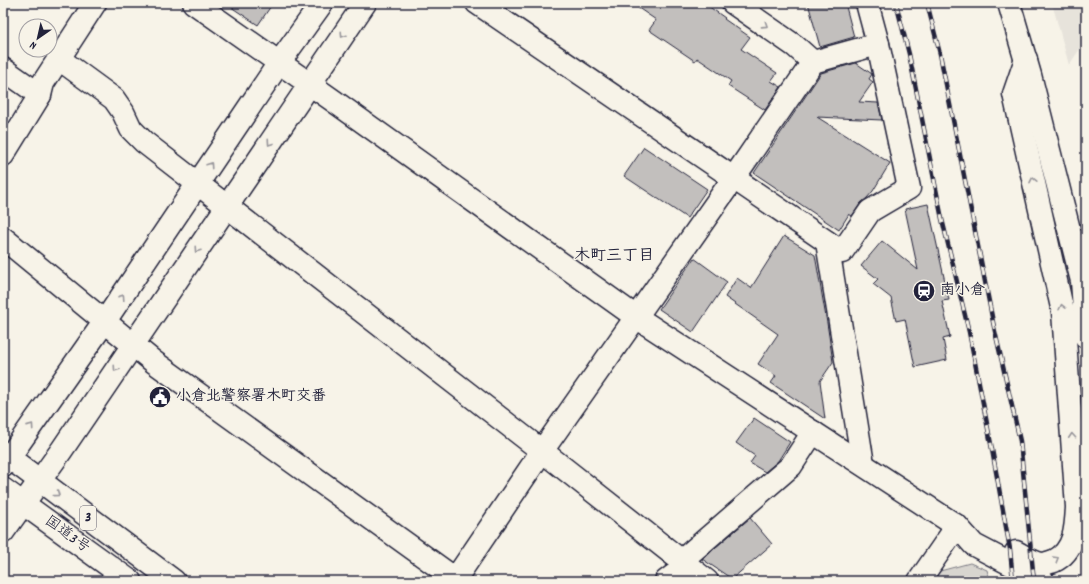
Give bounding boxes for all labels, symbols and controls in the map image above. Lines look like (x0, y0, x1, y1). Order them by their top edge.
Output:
north arrow (18, 18, 58, 58)
one-way arrow (761, 20, 768, 28)
one-way arrow (340, 31, 348, 38)
text: N (26, 36, 40, 53)
one-way arrow (267, 139, 275, 146)
one-way arrow (205, 163, 212, 170)
one-way arrow (1029, 177, 1037, 183)
district label: 木町三丁目 (574, 245, 654, 268)
one-way arrow (195, 246, 202, 253)
station icon: 南小倉 (911, 278, 937, 304)
place label: 南小倉 (940, 280, 985, 302)
one-way arrow (117, 294, 124, 301)
one-way arrow (1058, 303, 1066, 310)
one-way arrow (114, 365, 121, 372)
public building icon: 小倉北警察署木町交番 (147, 384, 173, 410)
place label: 小倉北警察署木町交番 (176, 386, 326, 408)
one-way arrow (26, 423, 34, 430)
one-way arrow (1068, 433, 1077, 439)
one-way arrow (52, 489, 59, 496)
road number: 3 (80, 506, 96, 530)
street label: 国道3号 (40, 511, 94, 559)
one-way arrow (1052, 556, 1059, 563)

